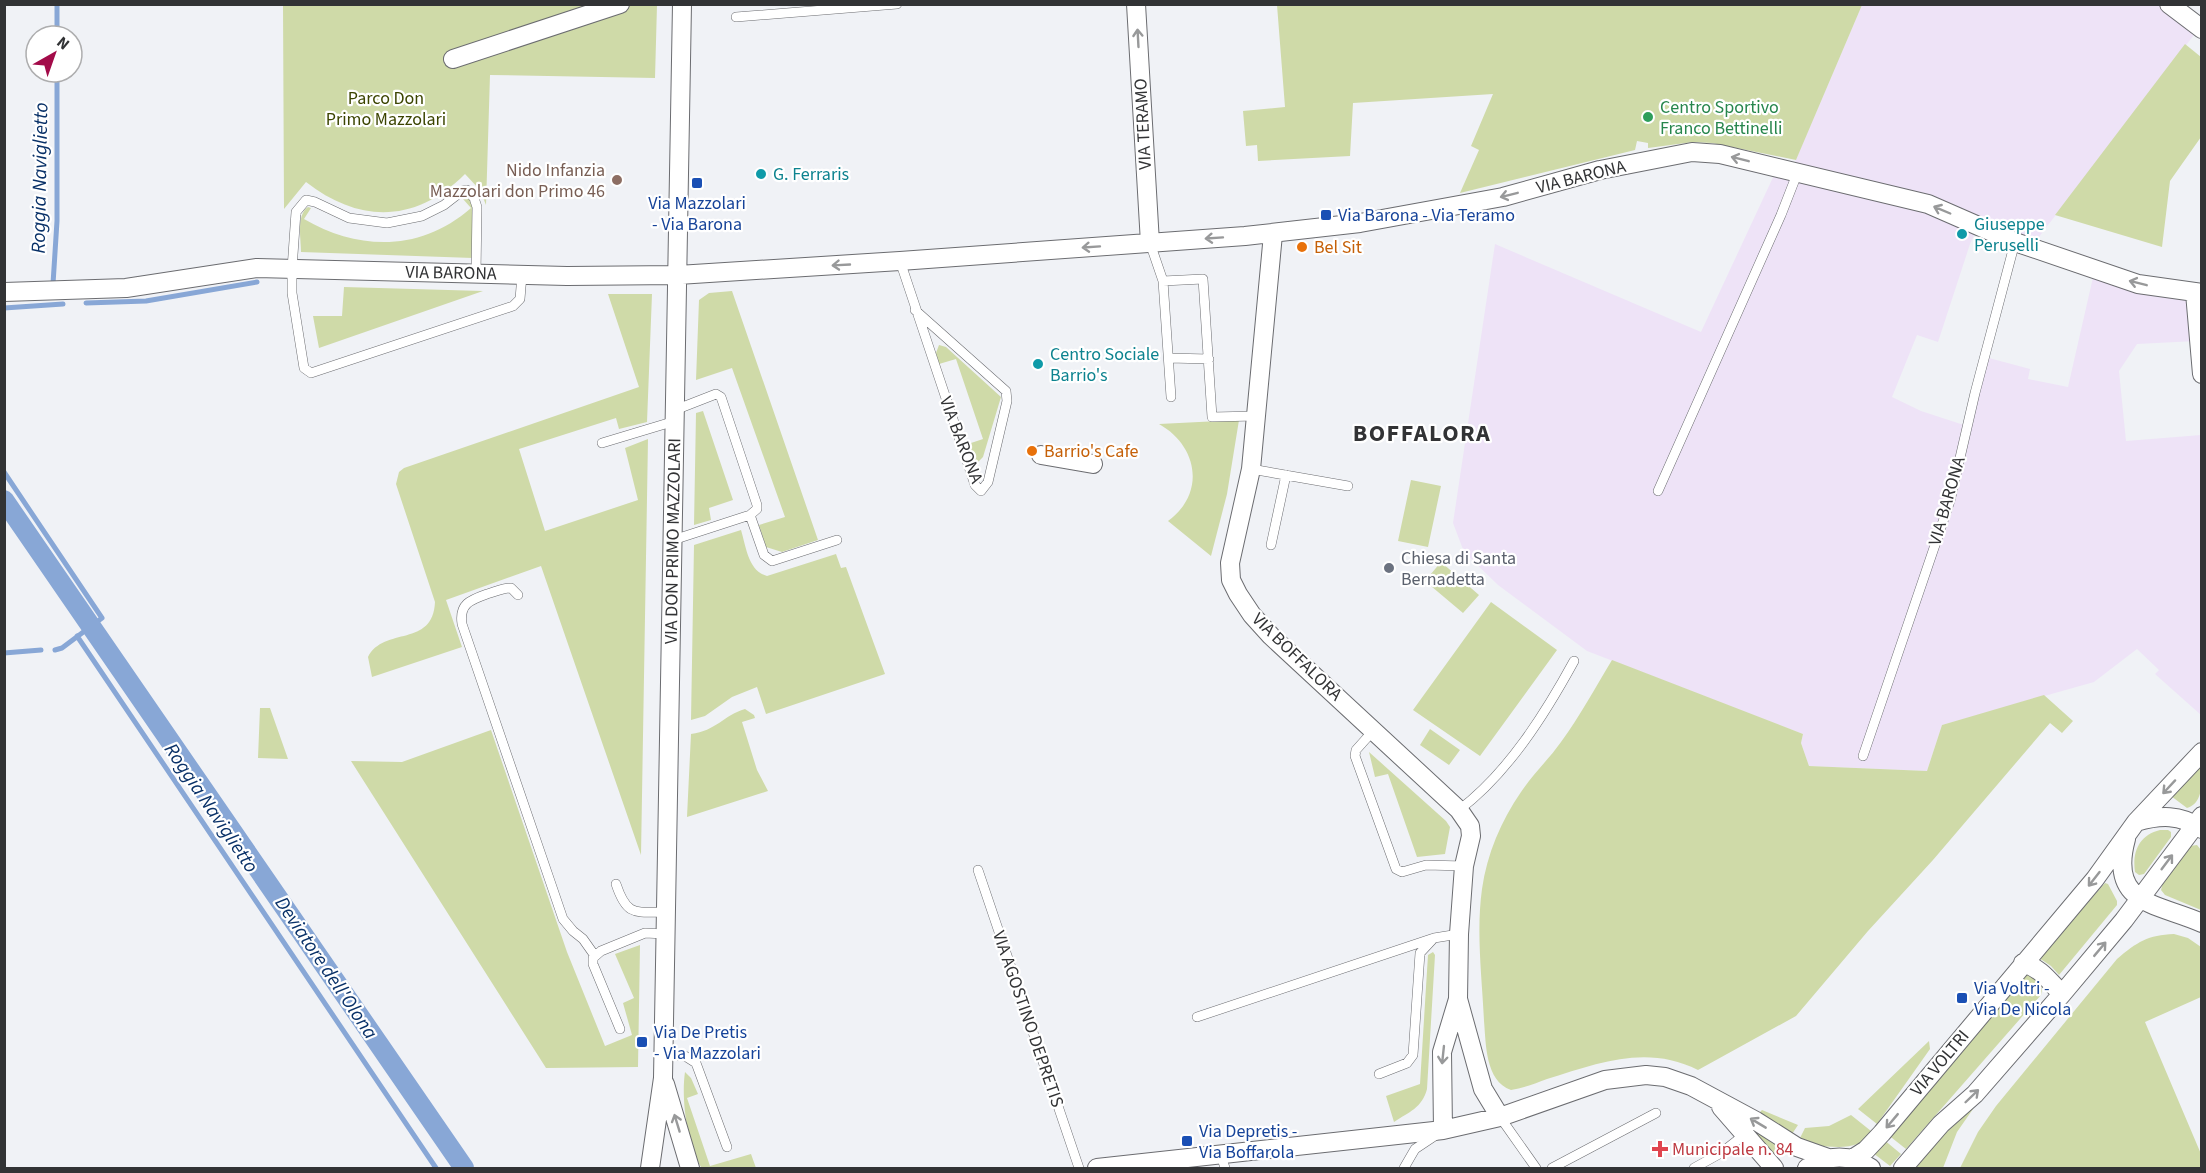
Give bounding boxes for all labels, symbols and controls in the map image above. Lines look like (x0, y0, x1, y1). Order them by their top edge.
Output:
north arrow (24, 24, 84, 84)
one-way arrow (1133, 29, 1144, 49)
text: N (52, 31, 74, 55)
street label: VIA TERAMO (1128, 78, 1158, 170)
park label: Parco Don Primo Mazzolari (326, 86, 446, 132)
place label: Centro Sportivo Franco Bettinelli (1660, 95, 1782, 141)
water label: Roggia Naviglietto (25, 102, 55, 254)
marker: Centro Sportivo Franco Bettinelli (1641, 110, 1655, 124)
one-way arrow (1731, 153, 1750, 165)
street label: VIA BARONA (1534, 154, 1629, 200)
place label: Nido Infanzia Mazzolari don Primo 46 (430, 158, 605, 204)
place label: G. Ferraris (773, 162, 849, 187)
marker: G. Ferraris (754, 167, 768, 181)
marker: Nido Infanzia Mazzolari don Primo 46 (610, 173, 624, 187)
marker: Via Mazzolari - Via Barona (690, 176, 704, 190)
one-way arrow (1500, 190, 1519, 202)
place label: Via Mazzolari - Via Barona (648, 191, 746, 237)
place label: Via Barona - Via Teramo (1338, 203, 1515, 228)
one-way arrow (1933, 204, 1952, 215)
marker: Via Barona - Via Teramo (1319, 208, 1333, 222)
place label: Giuseppe Peruselli (1974, 212, 2045, 258)
marker: Giuseppe Peruselli (1955, 227, 1969, 241)
one-way arrow (1205, 233, 1225, 244)
place label: Bel Sit (1314, 235, 1362, 260)
marker: Bel Sit (1295, 240, 1309, 254)
one-way arrow (1082, 242, 1102, 253)
street label: VIA BARONA (405, 260, 497, 286)
one-way arrow (832, 260, 852, 271)
one-way arrow (2129, 277, 2148, 289)
place label: Centro Sociale Barrio's (1050, 342, 1159, 388)
marker: Centro Sociale Barrio's (1031, 357, 1045, 371)
street label: VIA BARONA (933, 393, 989, 487)
district label: BOFFALORA (1353, 416, 1491, 451)
street label: VIA DON PRIMO MAZZOLARI (659, 438, 687, 644)
place label: Barrio's Cafe (1044, 439, 1139, 464)
marker: Barrio's Cafe (1025, 444, 1039, 458)
street label: VIA BARONA (1922, 453, 1972, 548)
place label: Chiesa di Santa Bernadetta (1401, 546, 1516, 592)
marker: Chiesa di Santa Bernadetta (1382, 561, 1396, 575)
street label: VIA BOFFALORA (1246, 607, 1348, 707)
water label: Roggia Naviglietto (157, 737, 265, 879)
one-way arrow (2162, 779, 2176, 794)
one-way arrow (2161, 854, 2174, 870)
one-way arrow (2088, 871, 2101, 887)
water label: Deviatore dell'Olona (268, 891, 384, 1045)
street label: VIA AGOSTINO DEPRETIS (986, 927, 1070, 1111)
one-way arrow (2093, 941, 2106, 957)
place label: Via Voltri - Via De Nicola (1974, 976, 2071, 1022)
marker: Via Voltri - Via De Nicola (1955, 991, 1969, 1005)
place label: Via De Pretis - Via Mazzolari (654, 1020, 761, 1066)
street label: VIA VOLTRI (1905, 1024, 1975, 1102)
marker: Via De Pretis - Via Mazzolari (635, 1035, 649, 1049)
one-way arrow (1437, 1044, 1448, 1064)
one-way arrow (1965, 1088, 1980, 1103)
one-way arrow (1885, 1113, 1899, 1128)
one-way arrow (671, 1114, 682, 1133)
one-way arrow (1750, 1117, 1767, 1129)
place label: Via Depretis - Via Boffarola (1199, 1119, 1297, 1165)
marker: Via Depretis - Via Boffarola (1180, 1134, 1194, 1148)
place label: Municipale n. 84 (1672, 1137, 1794, 1162)
marker: Municipale n. 84 (1653, 1142, 1667, 1156)

